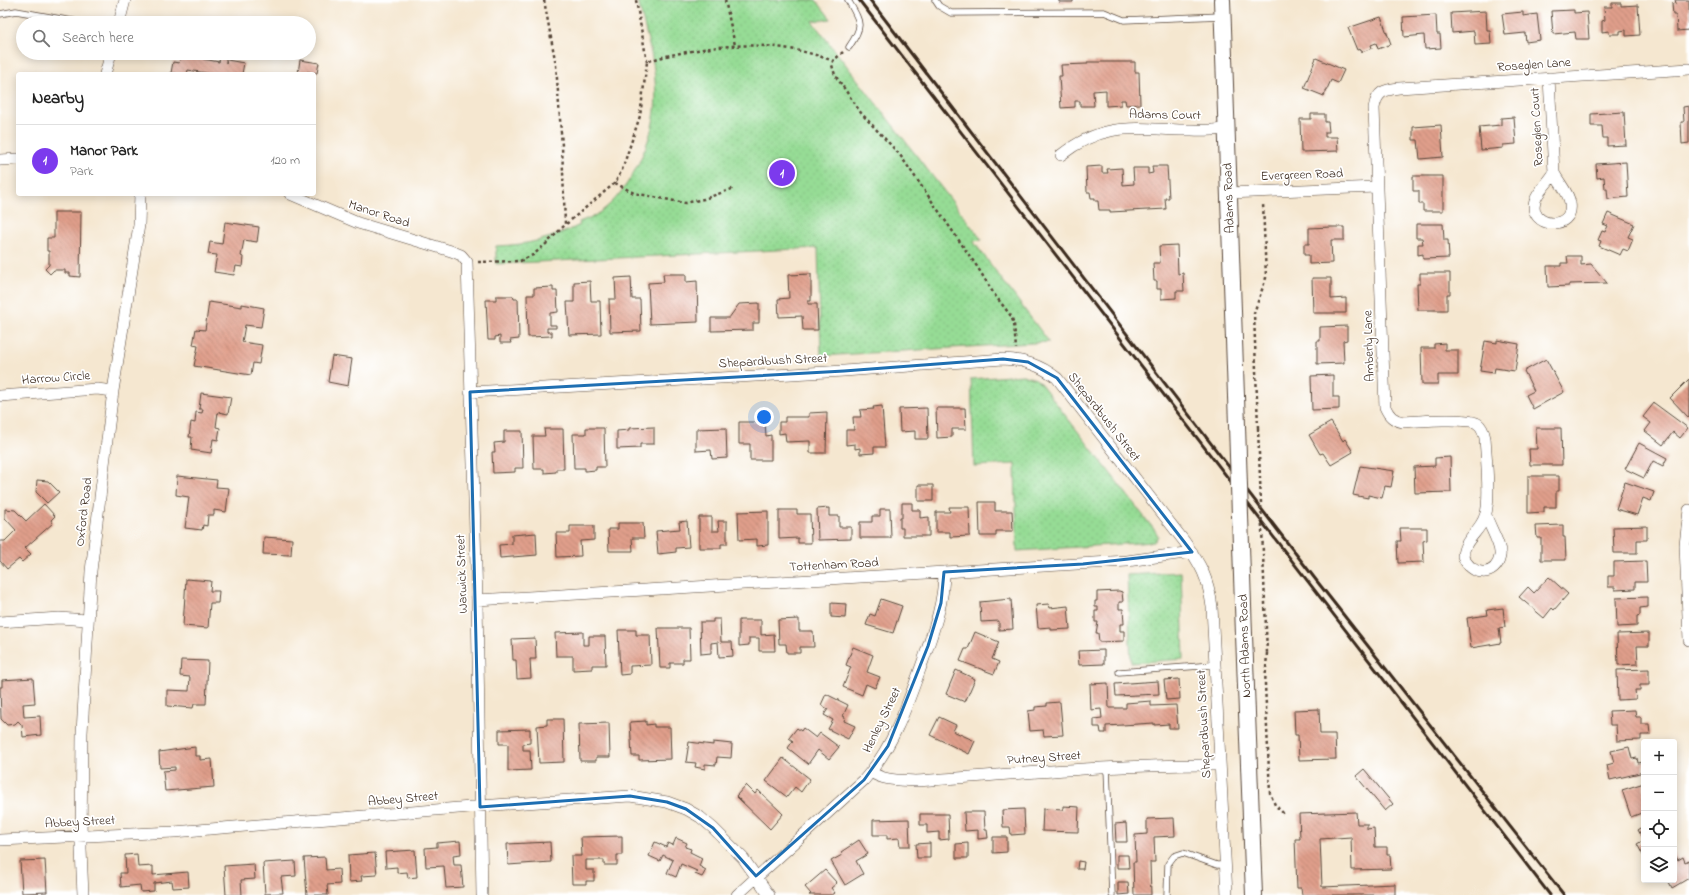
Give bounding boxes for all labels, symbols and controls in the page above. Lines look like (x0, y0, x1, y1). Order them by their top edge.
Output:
search box (16, 16, 316, 60)
icon: search (30, 27, 52, 49)
text: Search here (62, 27, 134, 49)
street label: Roseglen Lane (1497, 53, 1572, 78)
text: Nearby (32, 86, 84, 111)
street label: Roseglen Court (1525, 86, 1550, 167)
street label: Adams Court (1129, 105, 1202, 125)
text: Manor Park (70, 140, 138, 162)
text: 1 (43, 151, 47, 170)
text: 120 m (270, 151, 300, 170)
pin: 1 (769, 158, 795, 188)
text: Park (70, 162, 94, 181)
street label: Adams Road (1218, 162, 1240, 234)
street label: Evergreen Road (1260, 164, 1344, 187)
street label: Manor Road (346, 195, 413, 233)
street label: Amberly Lane (1358, 310, 1381, 382)
street label: Shepardbush Street (718, 349, 828, 373)
street label: Harrow Circle (21, 366, 91, 390)
street label: Shepardbush Street (1063, 368, 1145, 466)
your location (754, 407, 774, 427)
street label: Oxford Road (70, 476, 98, 548)
street label: Warwick Street (451, 533, 473, 614)
street label: Tottenham Road (789, 553, 880, 577)
street label: North Adams Road (1234, 593, 1256, 698)
street label: Shepardbush Street (1192, 669, 1216, 779)
street label: Henley Street (858, 683, 907, 757)
map controls (1641, 739, 1677, 883)
button: + (1641, 739, 1677, 775)
street label: Putney Street (1006, 746, 1082, 771)
button: − (1641, 775, 1677, 811)
street label: Abbey Street (367, 786, 440, 813)
street label: Abbey Street (44, 811, 116, 834)
button: locate (1641, 811, 1677, 847)
button: layers (1641, 847, 1677, 883)

